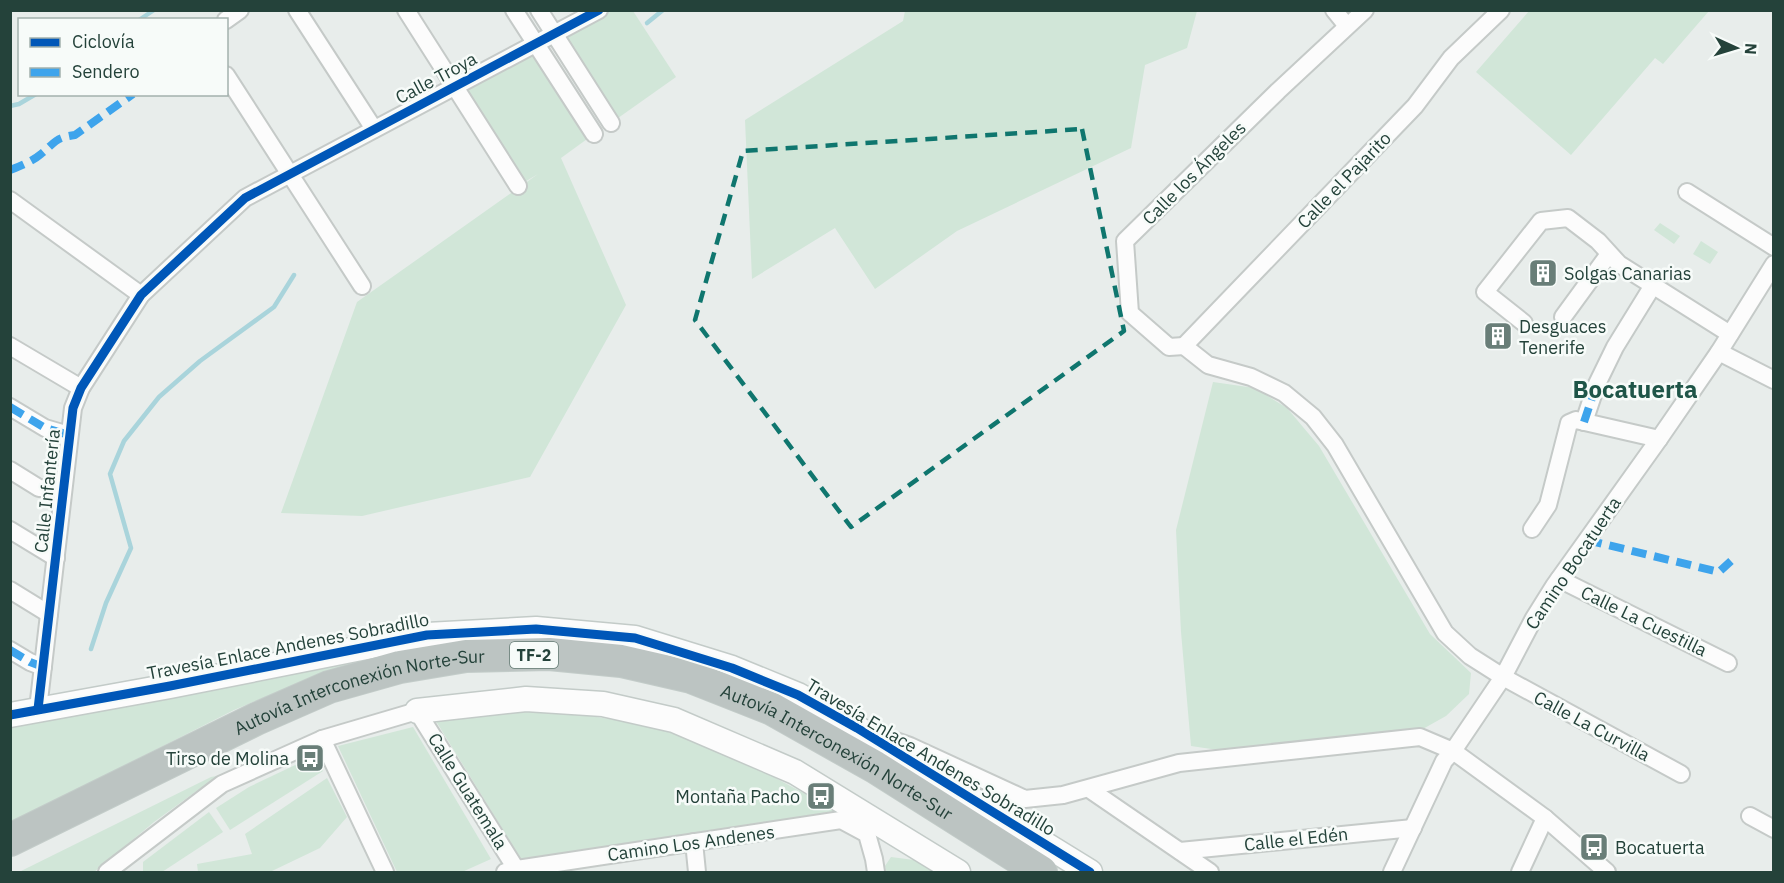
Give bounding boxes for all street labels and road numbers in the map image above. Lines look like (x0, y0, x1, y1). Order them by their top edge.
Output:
street label: Calle Troya (391, 47, 481, 109)
street label: Calle los Ángeles (1137, 116, 1251, 230)
street label: Calle el Pajarito (1292, 127, 1396, 233)
street label: Calle Infantería (29, 427, 65, 554)
street label: Camino Bocatuerta (1520, 492, 1626, 634)
street label: Calle La Cuestilla (1577, 581, 1711, 662)
street label: Travesía Enlace Andenes Sobradillo (145, 607, 431, 685)
road number: TF-2 (510, 642, 558, 668)
street label: Autovía Interconexión Norte-Sur (230, 644, 485, 740)
street label: Travesía Enlace Andenes Sobradillo (802, 673, 1060, 841)
street label: Autovía Interconexión Norte-Sur (718, 678, 958, 825)
street label: Calle La Curvilla (1530, 686, 1654, 766)
street label: Calle Guatemala (423, 729, 513, 854)
street label: Camino Los Andenes (606, 820, 776, 866)
street label: Calle el Edén (1243, 822, 1349, 856)

